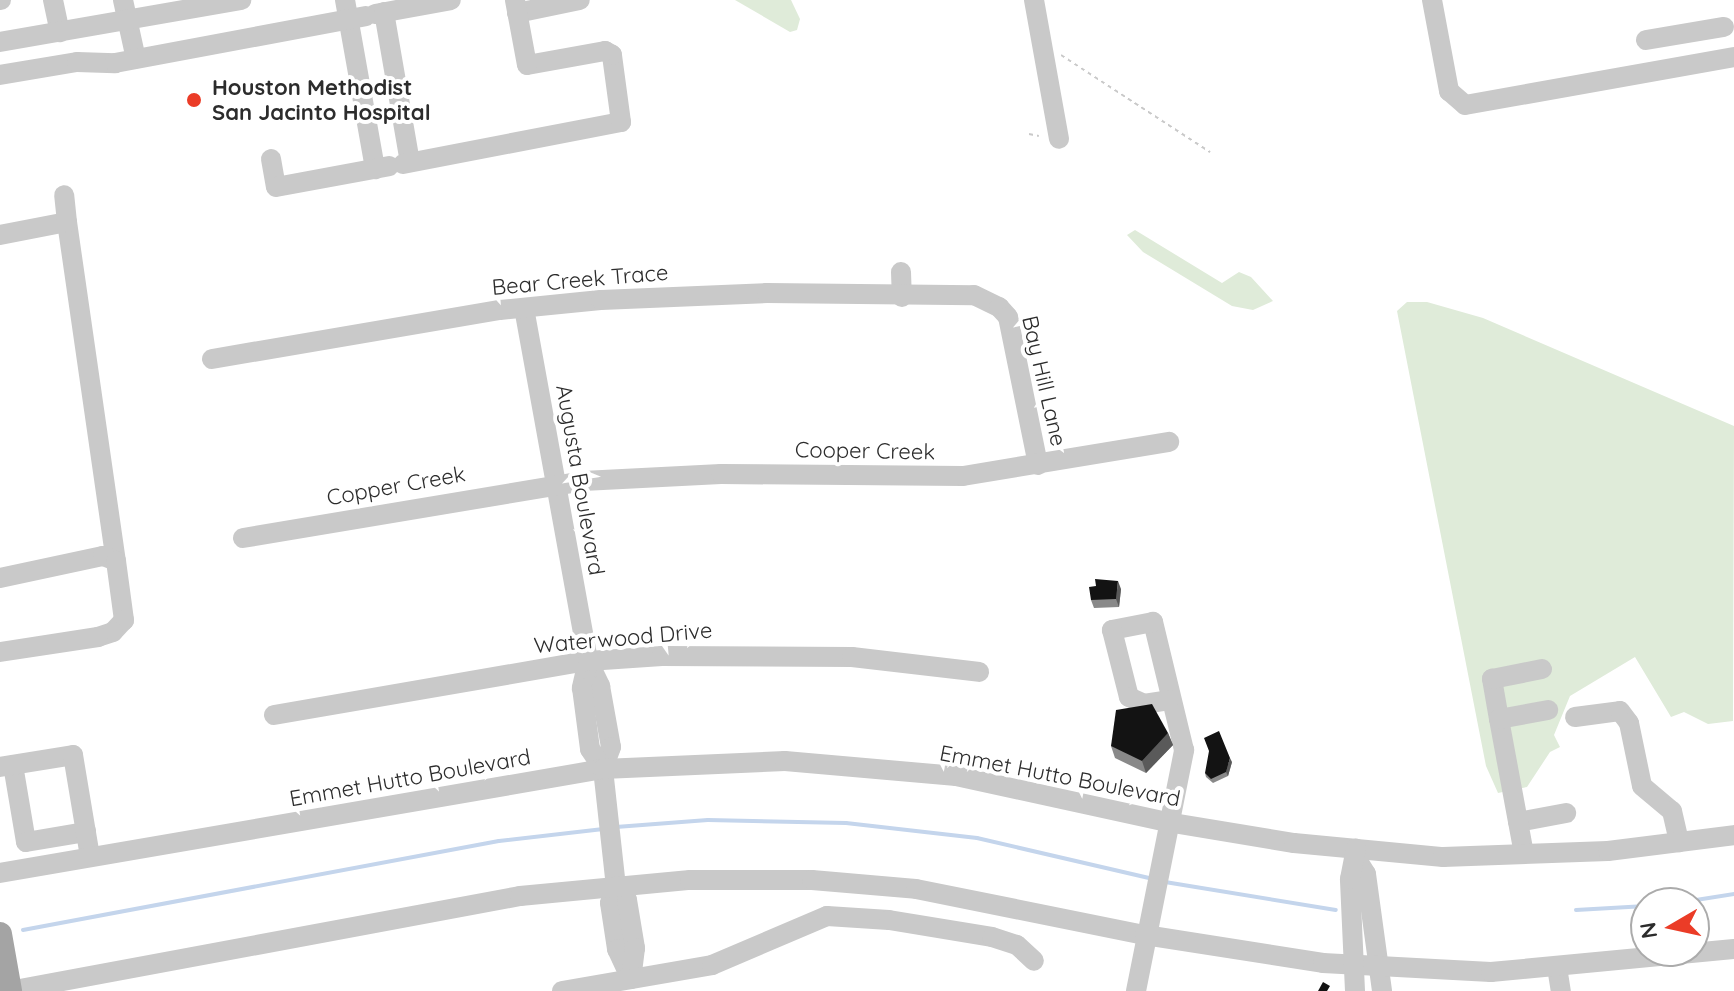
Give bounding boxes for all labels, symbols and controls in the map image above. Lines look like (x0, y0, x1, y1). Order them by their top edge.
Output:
place label: Houston Methodist San Jacinto Hospital (212, 74, 431, 126)
marker: Houston Methodist San Jacinto Hospital (183, 89, 205, 111)
street label: Bear Creek Trace (491, 259, 669, 301)
street label: Bay Hill Lane (1016, 313, 1072, 449)
street label: Augusta Boulevard (550, 383, 610, 577)
street label: Cooper Creek (795, 437, 935, 465)
street label: Copper Creek (325, 461, 467, 511)
street label: Waterwood Drive (533, 617, 713, 659)
street label: Emmet Hutto Boulevard (937, 740, 1183, 812)
street label: Emmet Hutto Boulevard (287, 744, 533, 812)
north arrow (1630, 887, 1710, 967)
text: N (1633, 920, 1663, 941)

